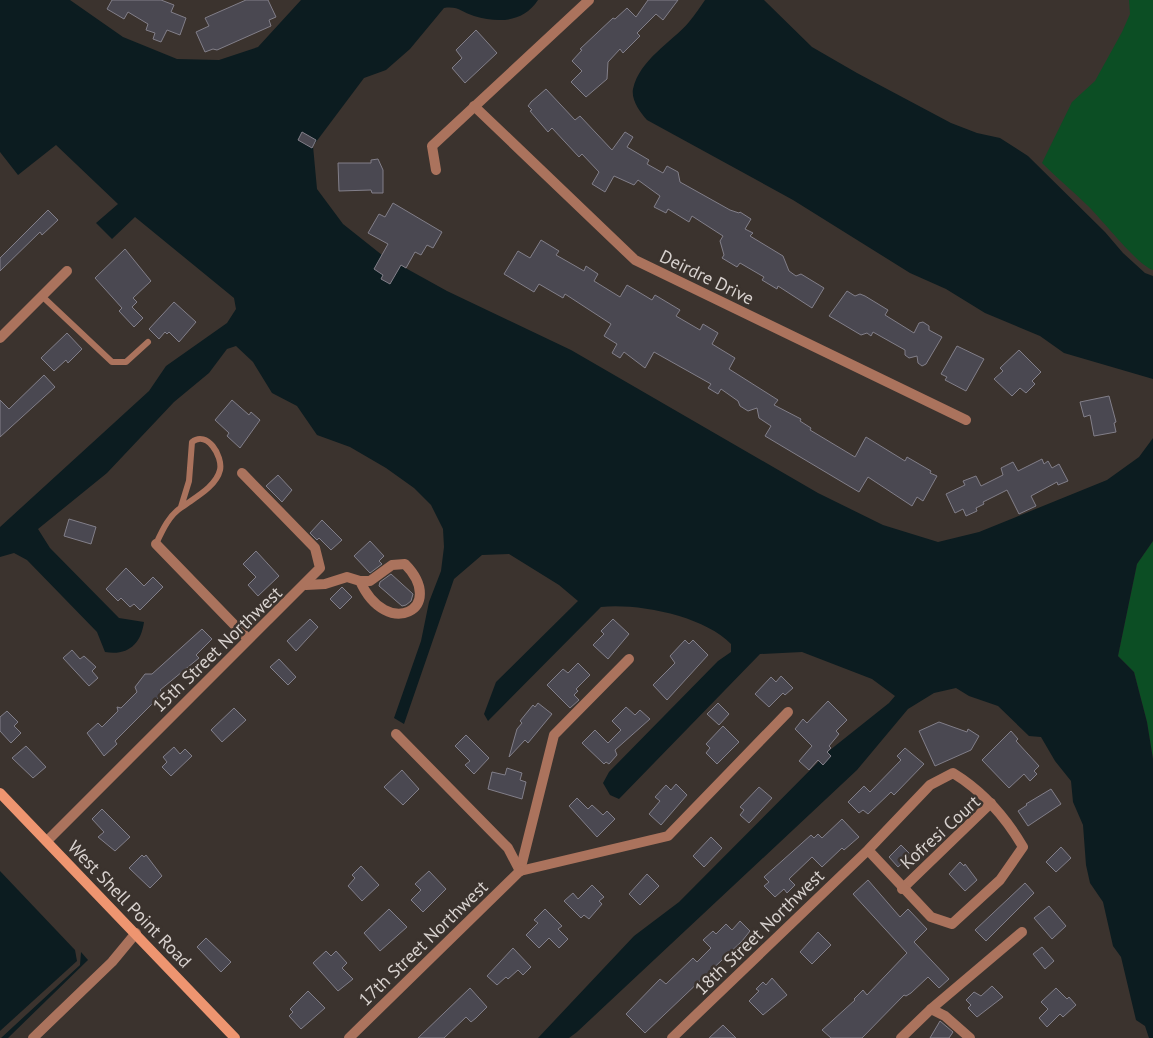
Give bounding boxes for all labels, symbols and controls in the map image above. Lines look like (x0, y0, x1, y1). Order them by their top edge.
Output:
street label: Deirdre Drive (656, 244, 758, 310)
street label: 15th Street Northwest (147, 581, 287, 717)
street label: Kofresi Court (895, 790, 985, 874)
street label: West Shell Point Road (63, 835, 197, 973)
street label: 18th Street Northwest (689, 864, 829, 1000)
street label: 17th Street Northwest (354, 875, 492, 1011)

